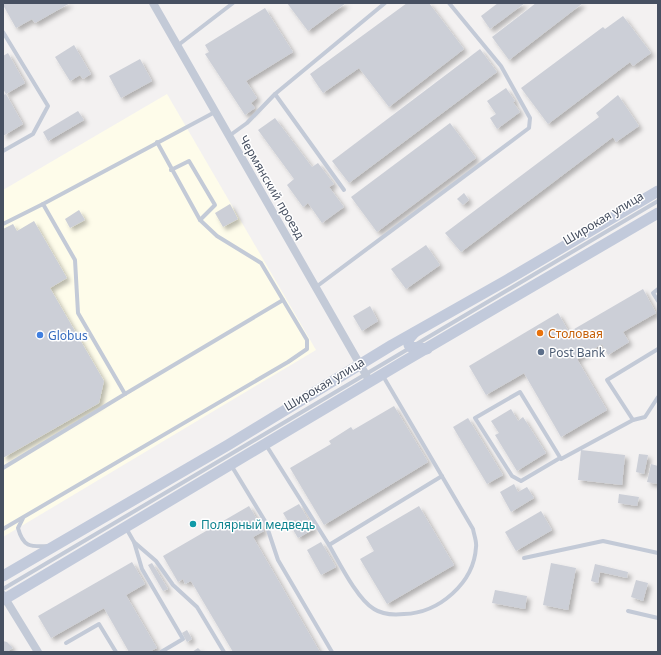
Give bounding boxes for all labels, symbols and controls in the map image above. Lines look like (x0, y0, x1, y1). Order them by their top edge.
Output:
street label: Чермянский проезд (235, 132, 309, 243)
street label: Широкая улица (560, 187, 646, 249)
place label: Столовая (548, 325, 603, 342)
place label: Globus (48, 327, 88, 344)
marker: Столовая (535, 328, 545, 338)
marker: Globus (35, 330, 45, 340)
place label: Post Bank (549, 344, 606, 361)
marker: Post Bank (536, 347, 546, 357)
street label: Широкая улица (281, 353, 367, 415)
place label: Полярный медведь (201, 516, 315, 533)
marker: Полярный медведь (188, 519, 198, 529)

